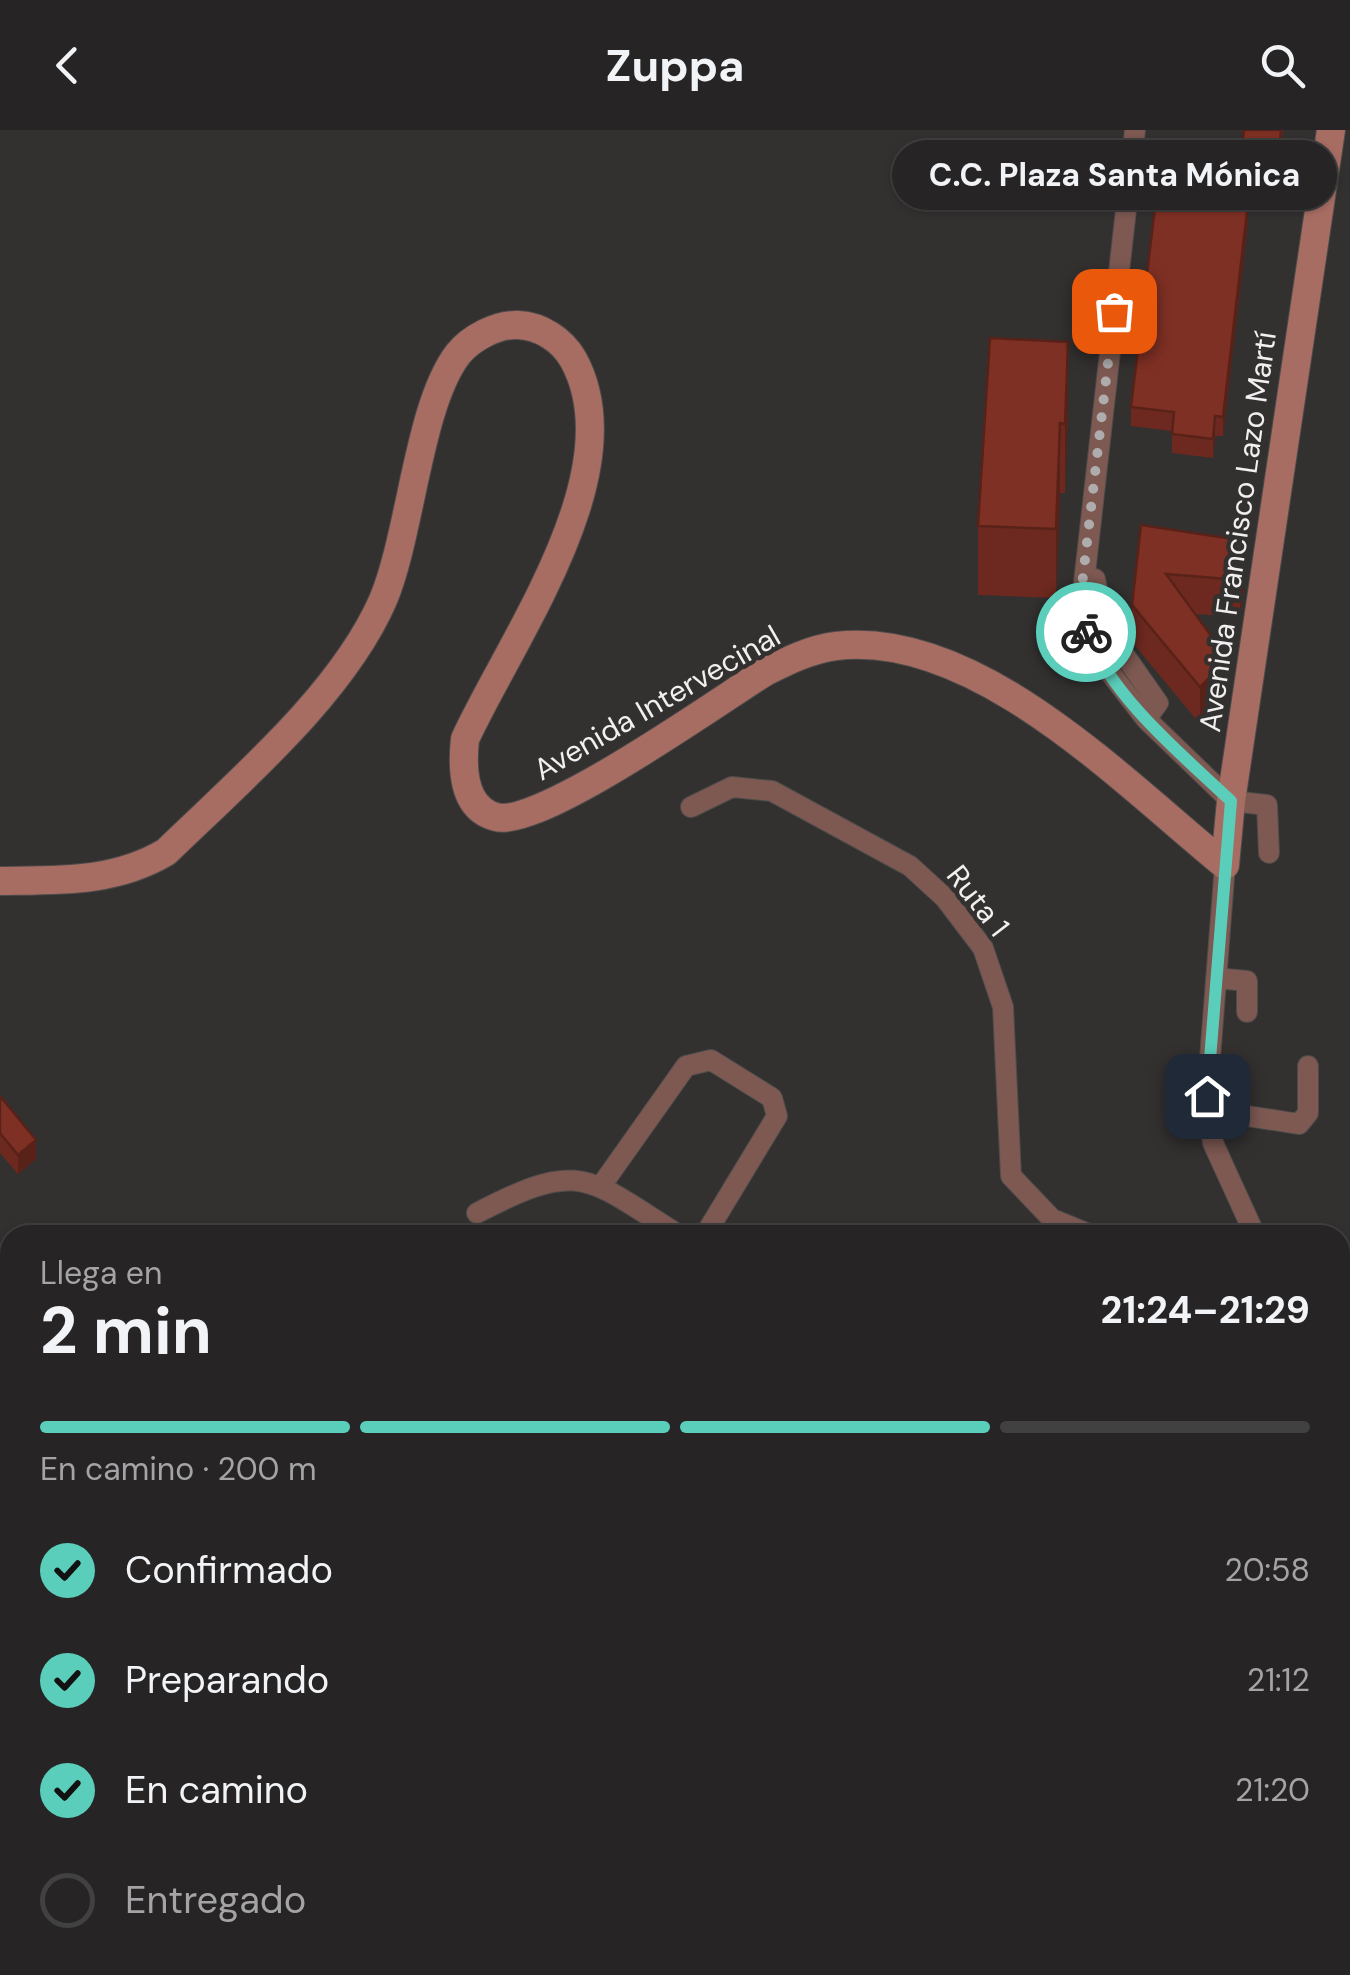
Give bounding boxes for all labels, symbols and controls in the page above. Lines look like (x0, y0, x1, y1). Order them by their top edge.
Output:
text: Zuppa (605, 36, 745, 95)
icon: back (40, 38, 95, 93)
icon: search (1255, 38, 1310, 93)
callout: C.C. Plaza Santa Mónica (892, 141, 1336, 211)
text: C.C. Plaza Santa Mónica (929, 154, 1300, 196)
pin (1072, 269, 1157, 354)
icon: bag (1087, 284, 1142, 339)
street label: Avenida Francisco Lazo Martí (1190, 329, 1285, 735)
courier (1036, 582, 1136, 682)
icon: bike (1059, 605, 1114, 660)
street label: Avenida Intervecinal (526, 616, 787, 789)
street label: Ruta 1 (938, 857, 1019, 944)
pin (1165, 1054, 1250, 1139)
icon: home (1180, 1069, 1235, 1124)
text: Llega en (40, 1252, 162, 1294)
text: 21:24–21:29 (1100, 1285, 1310, 1335)
text: 2 min (40, 1289, 212, 1373)
text: En camino · 200 m (40, 1448, 316, 1490)
icon: check (40, 1543, 95, 1598)
text: Confirmado (125, 1545, 333, 1595)
text: 20:58 (1225, 1549, 1310, 1591)
icon: check (40, 1653, 95, 1708)
text: Preparando (125, 1655, 329, 1705)
text: 21:12 (1247, 1659, 1310, 1701)
icon: check (40, 1763, 95, 1818)
text: En camino (125, 1765, 308, 1815)
text: 21:20 (1235, 1769, 1310, 1811)
text: Entregado (125, 1875, 306, 1925)

